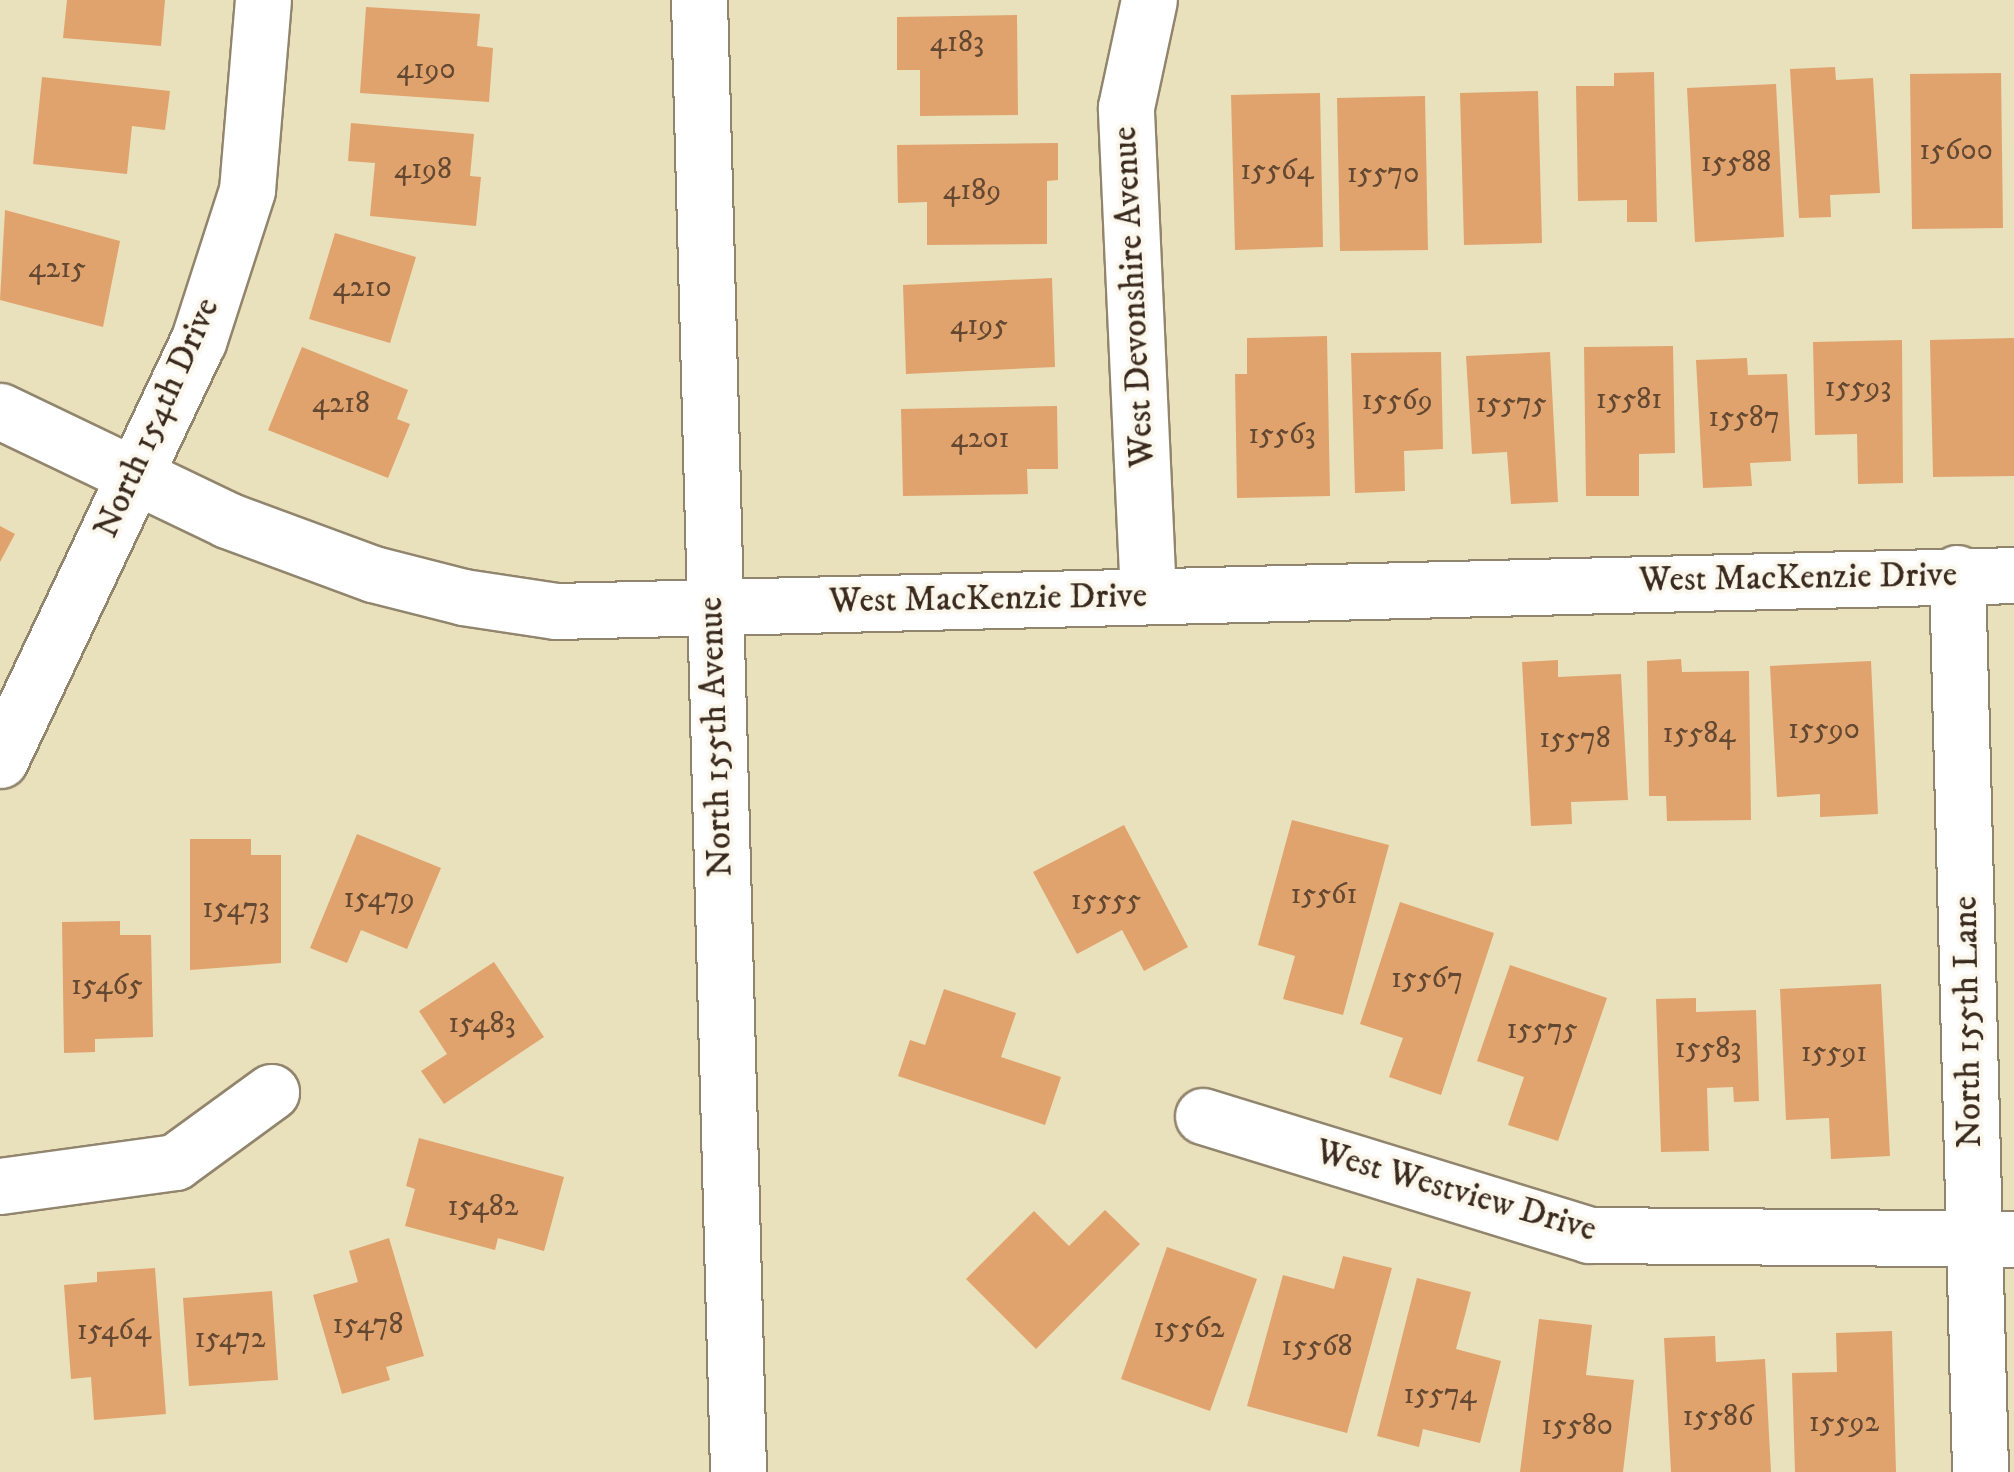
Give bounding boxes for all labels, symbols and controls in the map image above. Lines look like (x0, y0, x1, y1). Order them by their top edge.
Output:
house number: 4183 (930, 25, 984, 61)
house number: 4190 (396, 52, 456, 88)
street label: West Devonshire Avenue (1104, 125, 1164, 469)
house number: 15600 (1919, 133, 1993, 169)
house number: 15588 (1701, 145, 1771, 181)
house number: 4198 (394, 152, 452, 188)
house number: 15564 (1240, 153, 1314, 189)
house number: 15570 (1347, 156, 1419, 192)
house number: 4189 (943, 173, 1001, 209)
house number: 4215 (28, 251, 86, 287)
house number: 4210 (332, 270, 392, 306)
street label: North 154th Drive (85, 291, 229, 545)
house number: 4195 (950, 308, 1008, 344)
house number: 15593 (1825, 370, 1891, 406)
house number: 15581 (1596, 382, 1662, 418)
house number: 15569 (1361, 383, 1433, 419)
house number: 4218 (312, 386, 370, 422)
house number: 15575 (1475, 386, 1547, 422)
house number: 15587 (1708, 400, 1780, 436)
house number: 15563 (1248, 417, 1316, 453)
house number: 4201 (950, 421, 1010, 457)
street label: West MacKenzie Drive (1639, 554, 1957, 602)
street label: West MacKenzie Drive (829, 575, 1147, 623)
street label: North 155th Avenue (690, 596, 742, 878)
house number: 15590 (1788, 712, 1860, 748)
house number: 15584 (1663, 716, 1735, 752)
house number: 15578 (1539, 721, 1611, 757)
house number: 15561 (1290, 877, 1358, 913)
house number: 15479 (343, 881, 415, 917)
house number: 15555 (1071, 883, 1141, 919)
house number: 15473 (202, 891, 270, 927)
street label: North 155th Lane (1945, 896, 1991, 1148)
house number: 15567 (1391, 961, 1463, 997)
house number: 15465 (71, 968, 143, 1004)
house number: 15483 (448, 1006, 516, 1042)
house number: 15575 (1506, 1012, 1578, 1048)
house number: 15583 (1675, 1031, 1741, 1067)
house number: 15591 (1801, 1035, 1867, 1071)
street label: West Westview Drive (1311, 1131, 1601, 1251)
house number: 15482 (447, 1189, 519, 1225)
house number: 15478 (332, 1307, 404, 1343)
house number: 15562 (1153, 1311, 1225, 1347)
house number: 15464 (77, 1313, 151, 1349)
house number: 15472 (195, 1321, 265, 1357)
house number: 15568 (1281, 1329, 1353, 1365)
house number: 15574 (1403, 1377, 1477, 1413)
house number: 15586 (1682, 1399, 1754, 1435)
house number: 15592 (1809, 1405, 1879, 1441)
house number: 15580 (1541, 1408, 1613, 1444)

